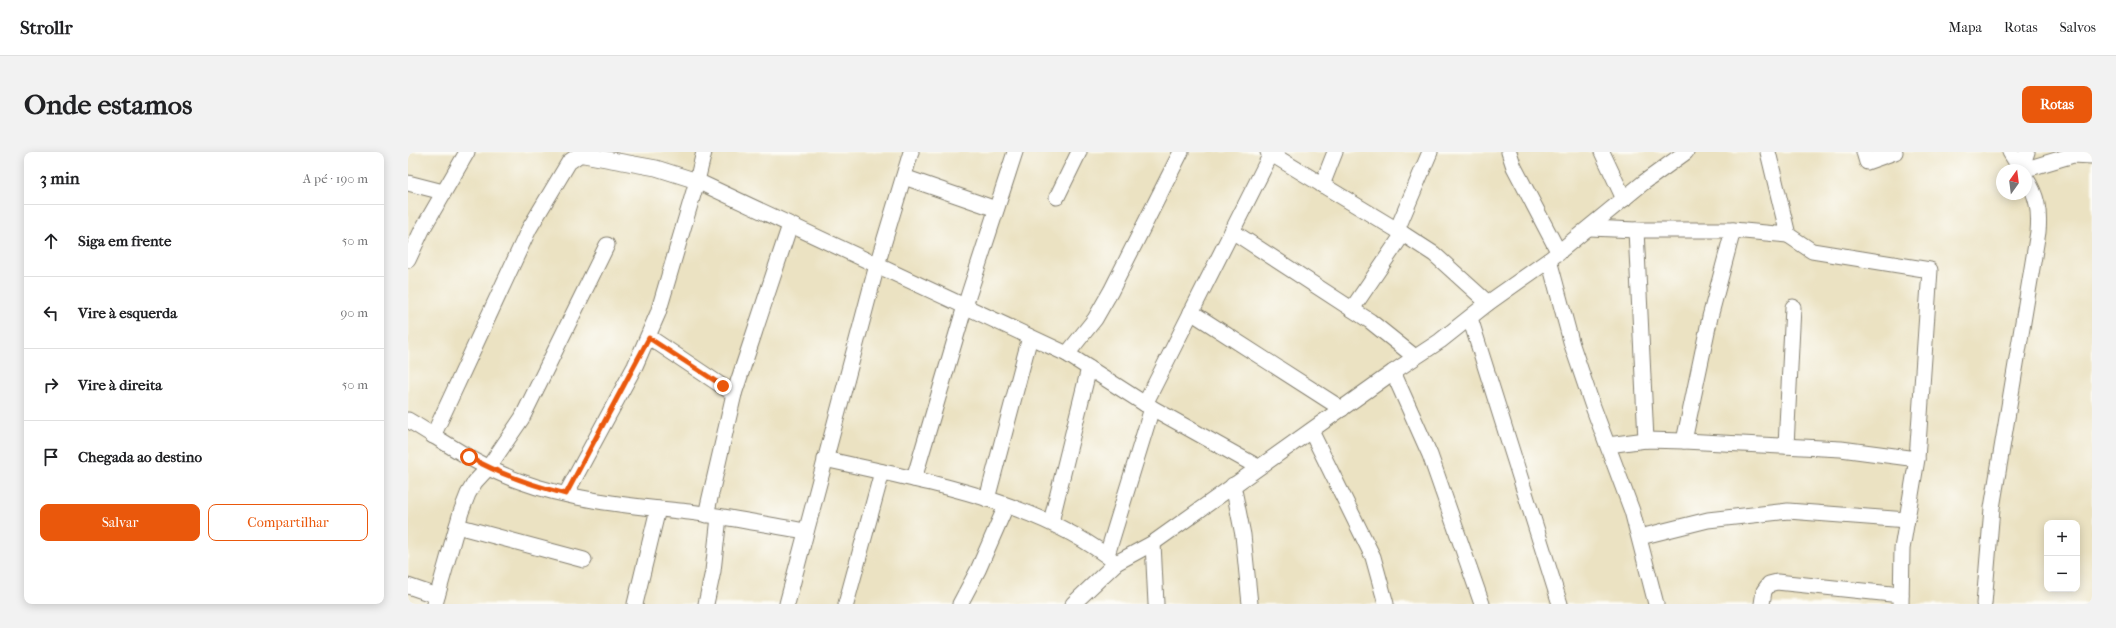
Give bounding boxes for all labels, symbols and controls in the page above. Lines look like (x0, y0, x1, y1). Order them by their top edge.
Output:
text: Strollr (20, 17, 73, 39)
text: Mapa (1949, 19, 1982, 36)
text: Rotas (2004, 19, 2038, 36)
text: Salvos (2060, 19, 2096, 36)
button: Rotas (2022, 86, 2092, 123)
text: Onde estamos (24, 88, 192, 121)
north arrow (1996, 164, 2032, 200)
text: 3 min (40, 168, 80, 188)
text: A pé · 190 m (303, 171, 368, 186)
icon: ahead (40, 230, 62, 252)
text: Siga em frente (78, 232, 171, 250)
text: 50 m (342, 233, 368, 248)
icon: left (40, 302, 62, 324)
text: Vire à esquerda (78, 304, 177, 322)
text: 90 m (340, 305, 368, 320)
icon: right (40, 374, 62, 396)
text: Vire à direita (78, 376, 162, 394)
text: 50 m (342, 377, 368, 392)
route end (714, 377, 732, 395)
icon: arrive (40, 446, 62, 468)
text: Chegada ao destino (78, 448, 202, 466)
route start (460, 448, 478, 466)
button: Salvar (40, 504, 200, 541)
button: Compartilhar (208, 504, 368, 541)
map controls (2044, 520, 2080, 592)
button: + (2044, 520, 2080, 556)
button: − (2044, 556, 2080, 592)

